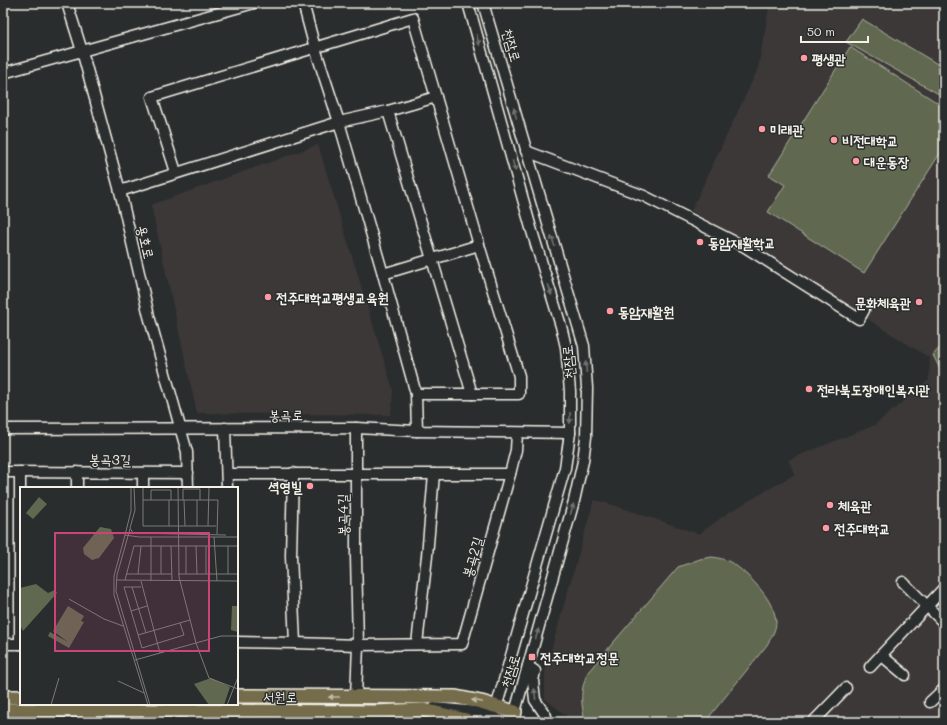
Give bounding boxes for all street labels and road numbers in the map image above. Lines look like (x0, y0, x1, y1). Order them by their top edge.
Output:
street label: 천잠로 (498, 26, 526, 64)
street label: 용호로 (133, 223, 159, 261)
street label: 천잠로 (557, 344, 579, 380)
street label: 봉곡로 (269, 405, 303, 424)
street label: 봉곡3길 (89, 449, 132, 469)
street label: 봉곡4길 (333, 493, 352, 536)
street label: 봉곡2길 (457, 534, 487, 580)
street label: 천잠로 (496, 652, 524, 690)
street label: 서원로 (263, 687, 297, 706)

